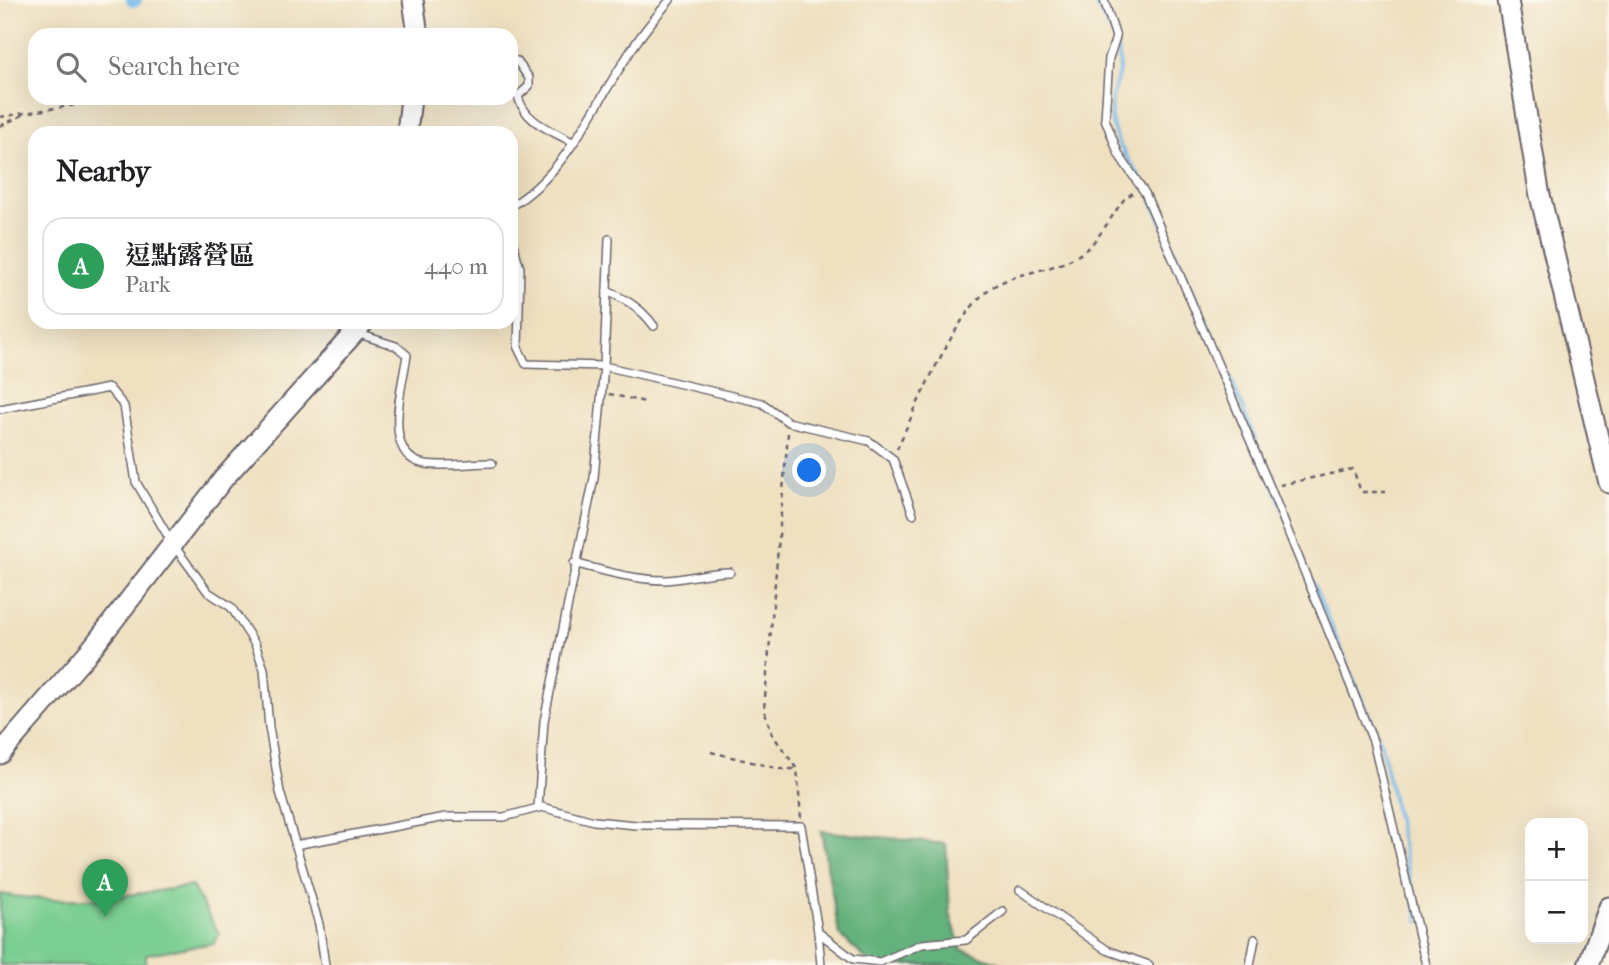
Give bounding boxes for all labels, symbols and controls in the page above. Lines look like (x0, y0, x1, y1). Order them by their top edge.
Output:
search box (28, 28, 518, 105)
icon: search (52, 48, 90, 86)
text: Search here (108, 51, 240, 82)
text: Nearby (56, 154, 151, 189)
text: 逗點露營區 (125, 240, 255, 271)
text: A (74, 253, 88, 280)
text: 440 m (424, 253, 488, 280)
text: Park (125, 271, 171, 298)
your location (792, 453, 826, 487)
map controls (1525, 818, 1588, 944)
button: + (1525, 818, 1588, 881)
pin: A (82, 859, 128, 917)
button: − (1525, 881, 1588, 944)

